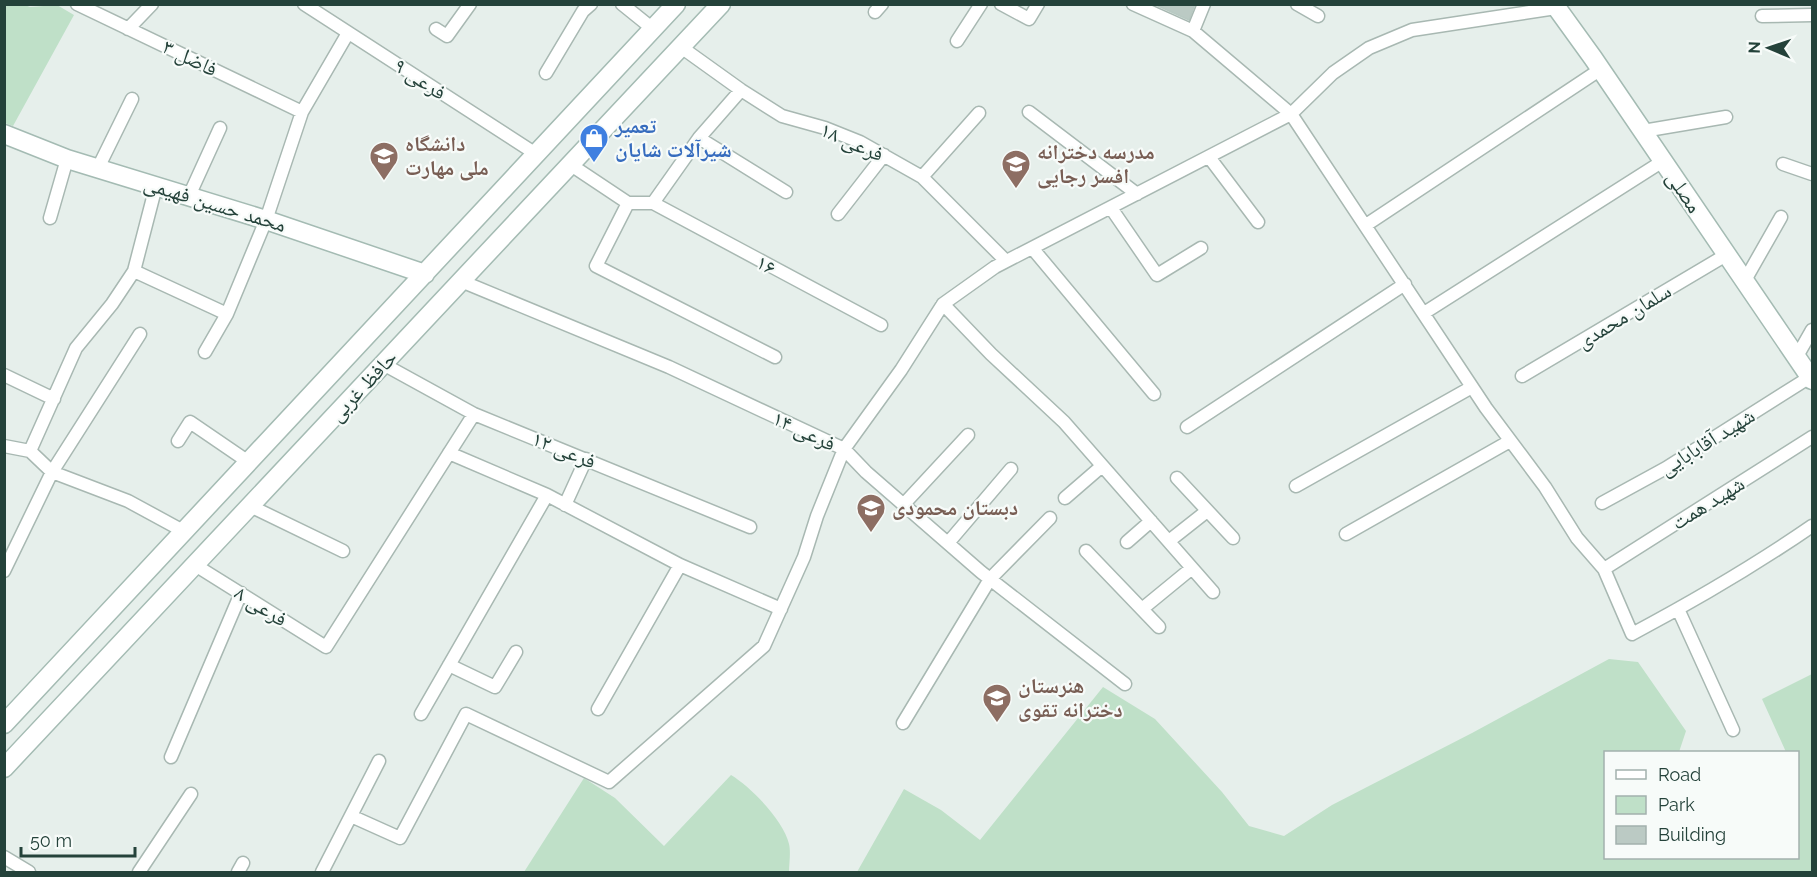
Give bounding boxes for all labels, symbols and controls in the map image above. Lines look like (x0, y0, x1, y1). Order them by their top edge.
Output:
north arrow (1739, 18, 1799, 78)
street label: فاضل ۳ (158, 34, 222, 82)
text: N (1745, 41, 1764, 54)
street label: فرعی ۹ (389, 53, 451, 105)
place label: تعمیر شیرآلات شایان (614, 113, 732, 162)
street label: فرعی ۱۸ (816, 117, 888, 167)
shop icon: تعمیر شیرآلات شایان (578, 122, 610, 164)
place label: دانشگاه ملی مهارت (405, 131, 489, 181)
place label: مدرسه دخترانه افسر رجایی (1037, 139, 1155, 189)
school or university icon: دانشگاه ملی مهارت (368, 140, 400, 182)
school or university icon: مدرسه دخترانه افسر رجایی (1000, 148, 1032, 190)
street label: مصلی (1661, 166, 1707, 218)
street label: محمد حسین فهیمی (141, 170, 289, 238)
street label: ۱۶ (752, 249, 780, 280)
street label: سلمان محمدی (1572, 278, 1676, 354)
street label: حافظ غربی (323, 345, 403, 427)
street label: شهید آقابابایی (1654, 402, 1760, 482)
street label: فرعی ۱۴ (768, 405, 840, 457)
street label: فرعی ۱۲ (528, 425, 600, 475)
street label: شهید همت (1667, 470, 1749, 535)
school or university icon: دبستان محمودی (855, 492, 887, 534)
place label: دبستان محمودی (892, 495, 1018, 520)
street label: فرعی ۸ (230, 580, 292, 632)
place label: هنرستان دخترانه تقوی (1018, 673, 1123, 722)
school or university icon: هنرستان دخترانه تقوی (981, 682, 1013, 724)
legend (1604, 751, 1799, 859)
text: Road (1658, 764, 1701, 785)
text: Park (1658, 794, 1695, 815)
scale bar (21, 820, 135, 858)
text: Building (1658, 824, 1726, 845)
text: 50 m (30, 830, 72, 851)

